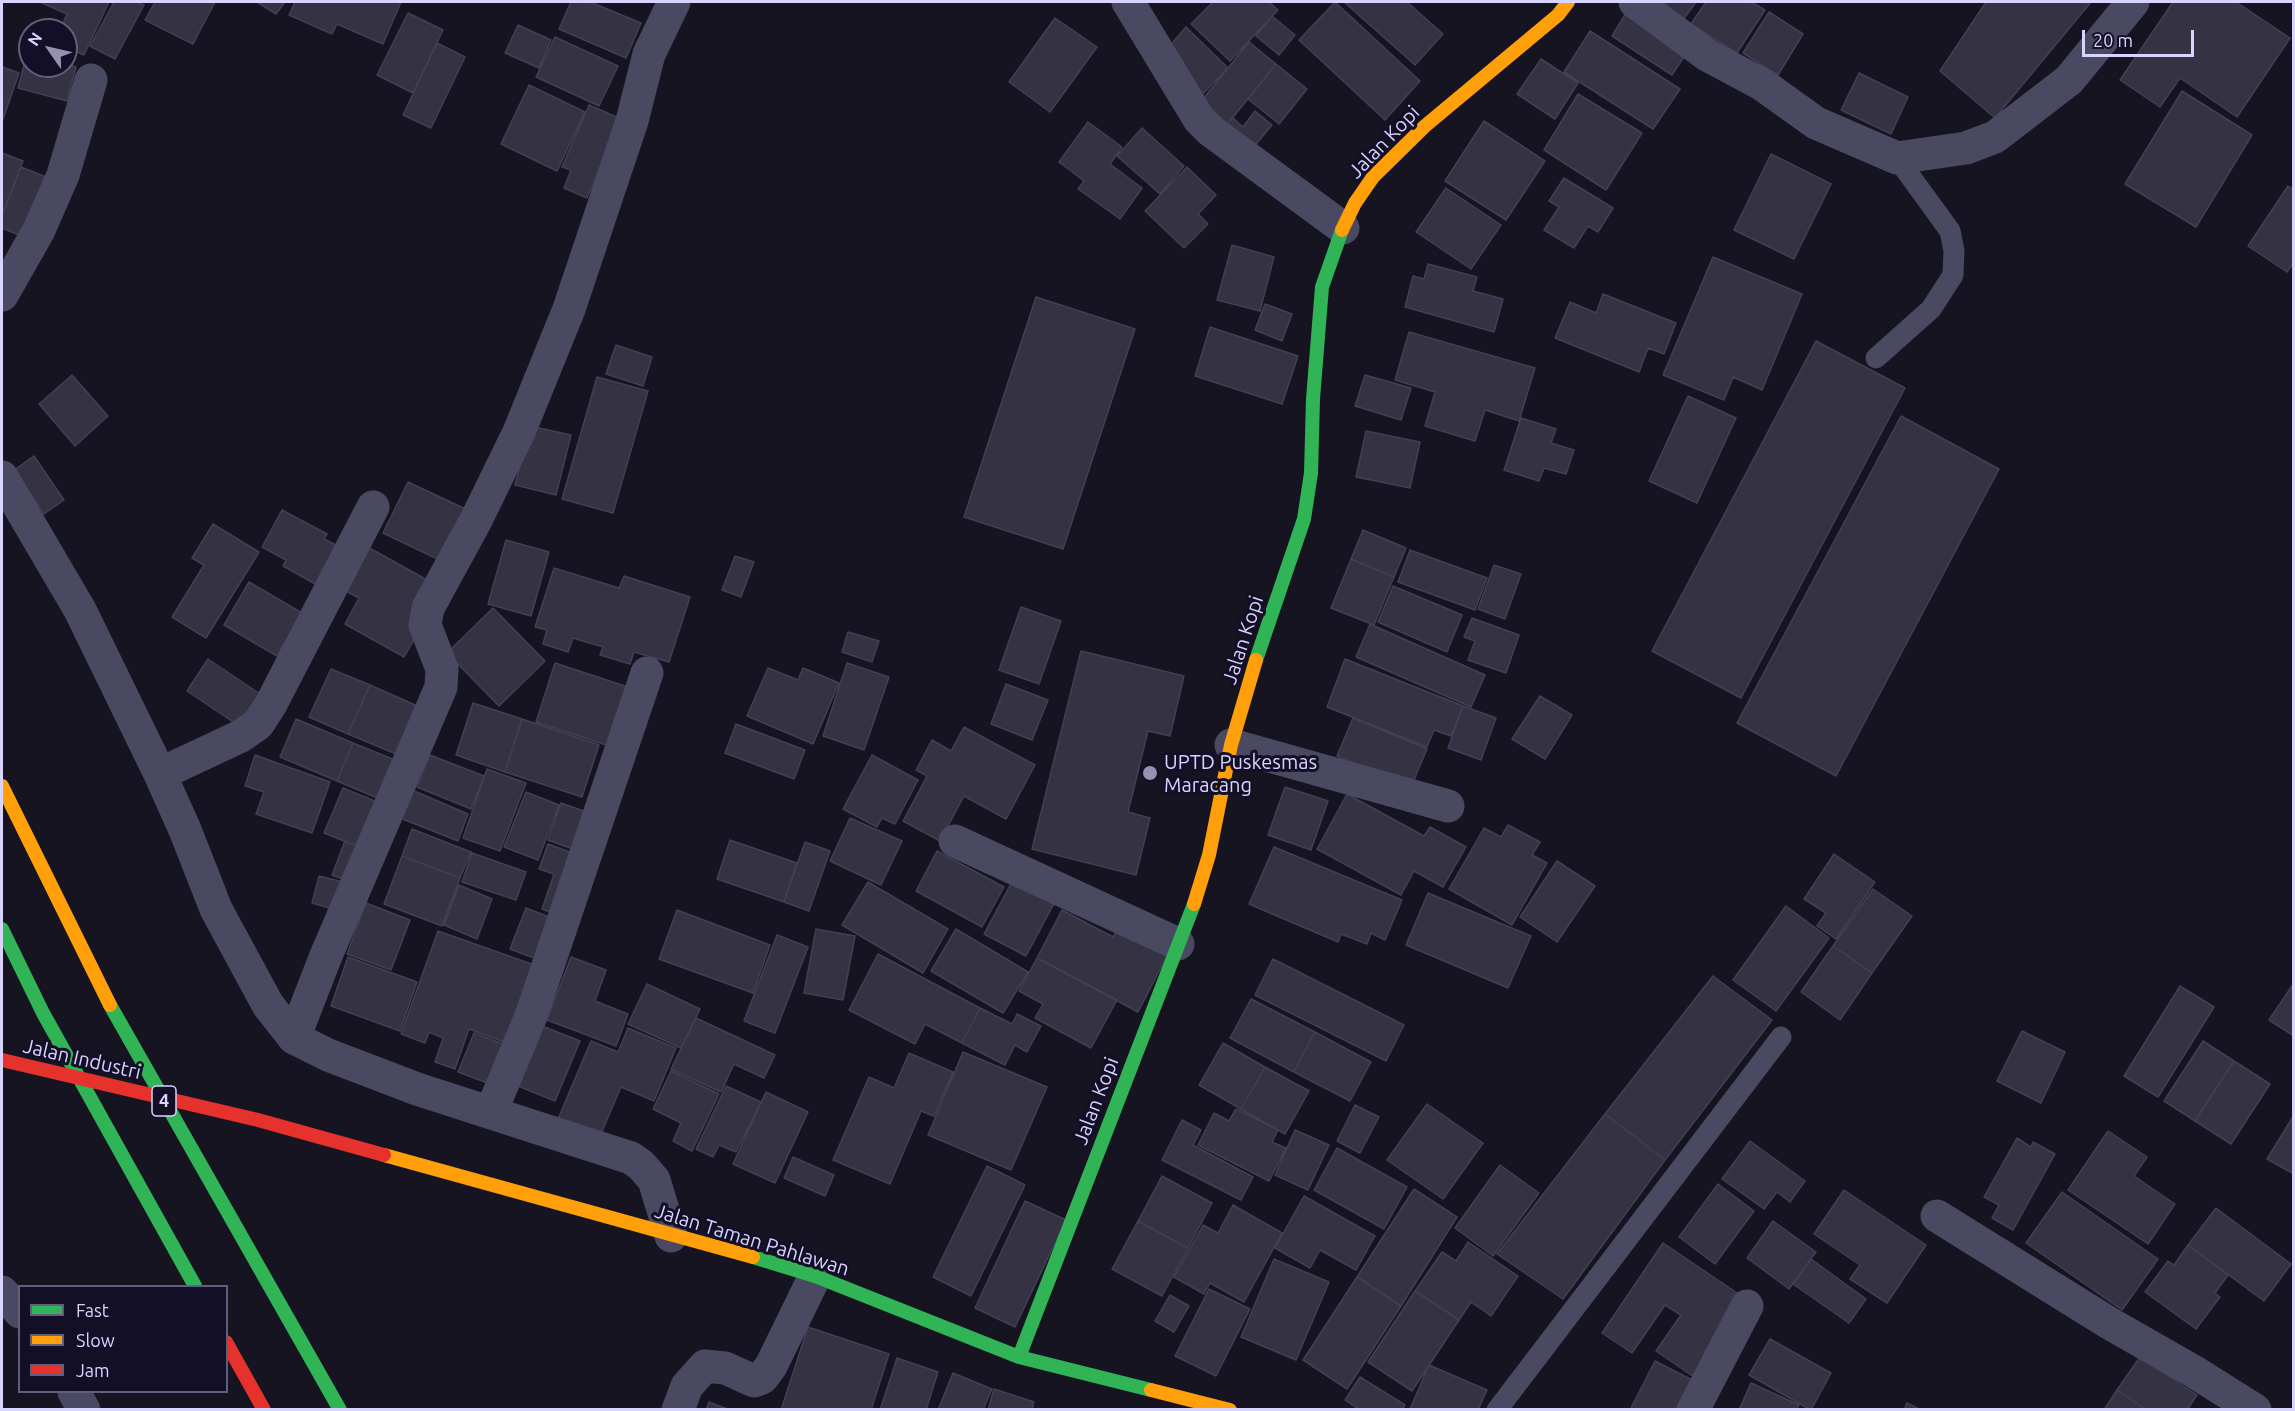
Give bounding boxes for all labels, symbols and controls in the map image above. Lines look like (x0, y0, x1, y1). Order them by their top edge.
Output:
north arrow (18, 18, 78, 78)
scale bar (2085, 18, 2198, 56)
text: N (24, 29, 46, 49)
text: 20 m (2093, 30, 2133, 50)
street label: Jalan Kopi (1343, 101, 1425, 183)
street label: Jalan Kopi (1217, 593, 1269, 687)
place label: UPTD Puskesmas Maracang (1164, 750, 1317, 797)
marker: UPTD Puskesmas Maracang (1141, 764, 1159, 782)
street label: Jalan Industri (21, 1034, 143, 1084)
street label: Jalan Kopi (1068, 1054, 1124, 1148)
road number: 4 (152, 1086, 176, 1116)
street label: Jalan Taman Pahlawan (652, 1199, 852, 1281)
legend (18, 1285, 228, 1393)
text: Fast (76, 1300, 109, 1320)
text: Slow (76, 1330, 115, 1350)
text: Jam (76, 1360, 110, 1380)

